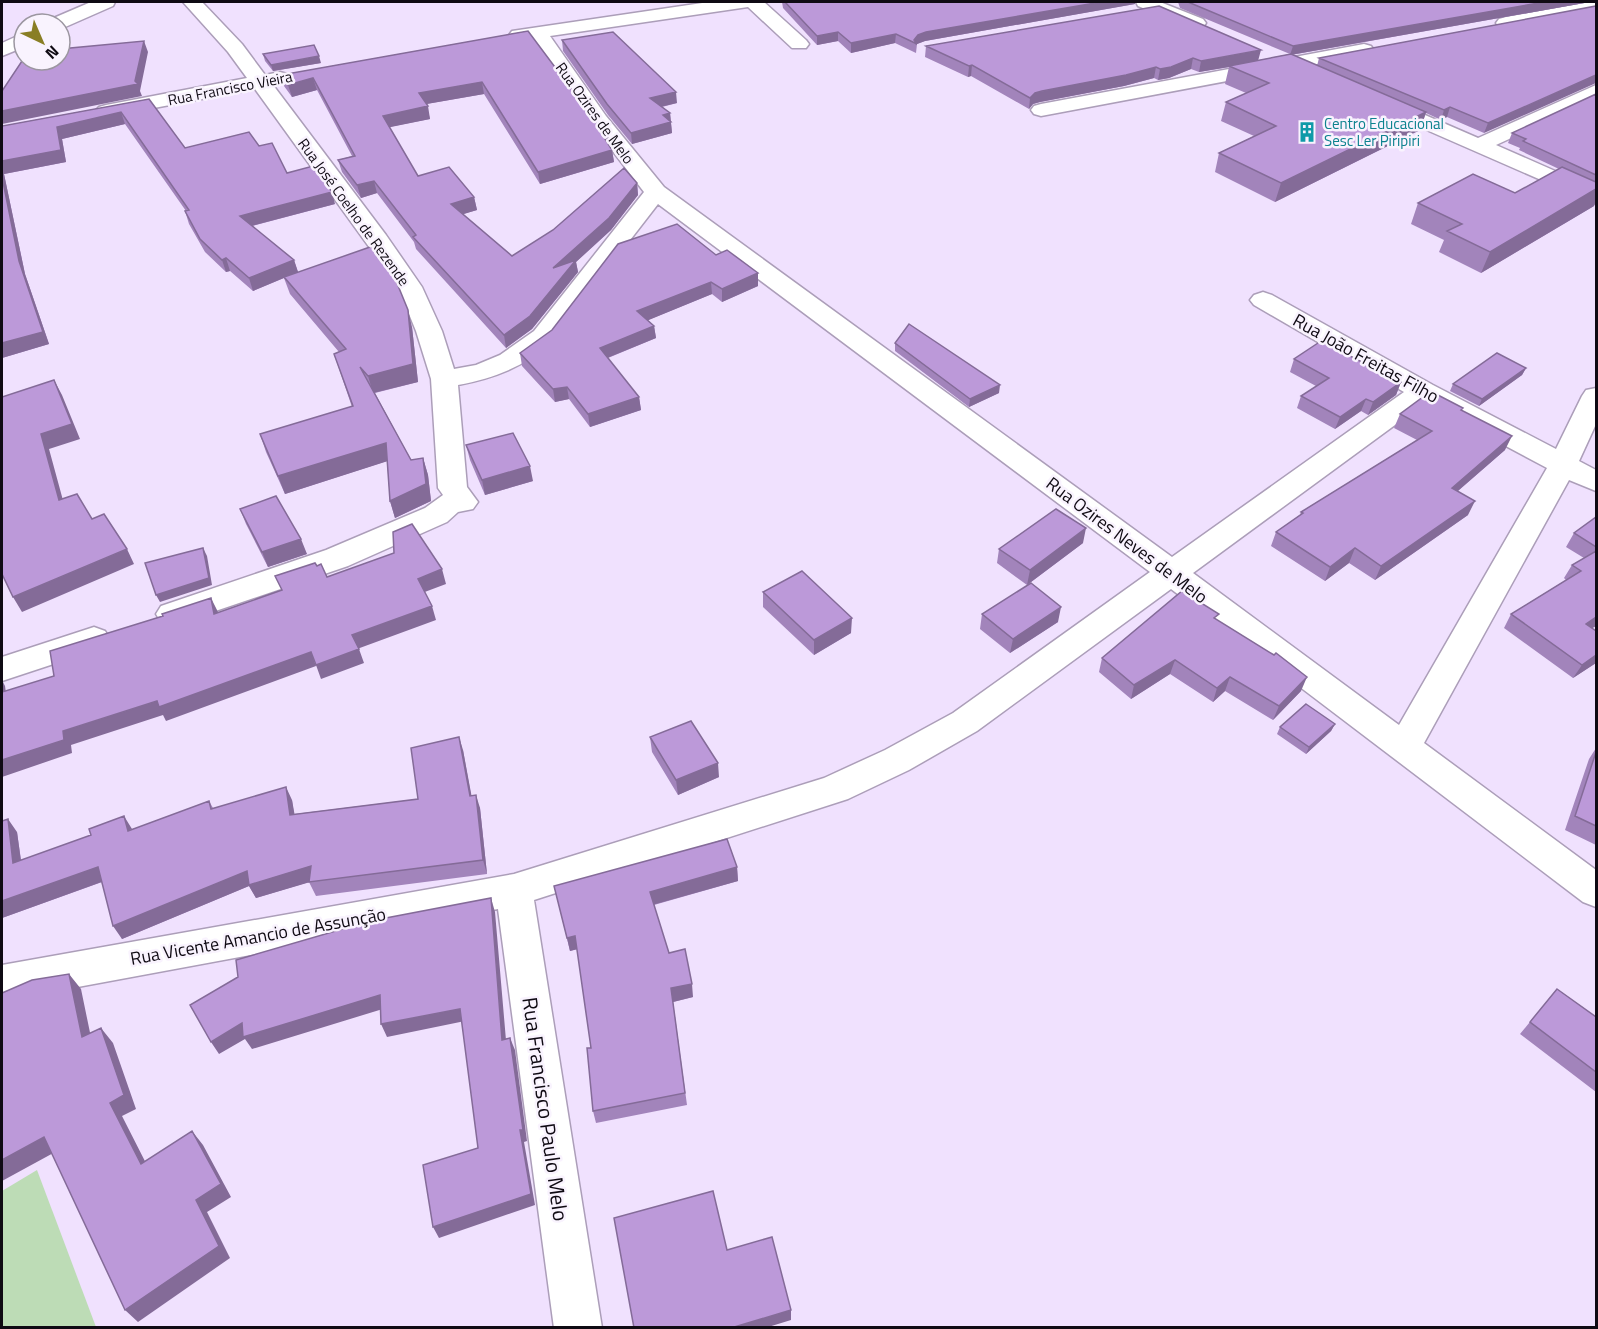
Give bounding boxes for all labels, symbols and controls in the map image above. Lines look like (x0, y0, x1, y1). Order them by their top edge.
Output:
north arrow (12, 12, 72, 72)
text: N (40, 40, 65, 65)
street label: Rua Ozires de Melo (550, 57, 640, 169)
street label: Rua Francisco Vieira (166, 65, 295, 111)
place label: Centro Educacional Sesc Ler Piripiri (1324, 112, 1444, 152)
building icon: Centro Educacional Sesc Ler Piripiri (1295, 120, 1319, 144)
street label: Rua José Coelho de Rezende (292, 133, 416, 291)
street label: Rua João Freitas Filho (1288, 307, 1444, 409)
street label: Rua Ozires Neves de Melo (1040, 470, 1214, 610)
street label: Rua Vicente Amancio de Assunção (128, 900, 388, 972)
street label: Rua Francisco Paulo Melo (514, 995, 578, 1223)

